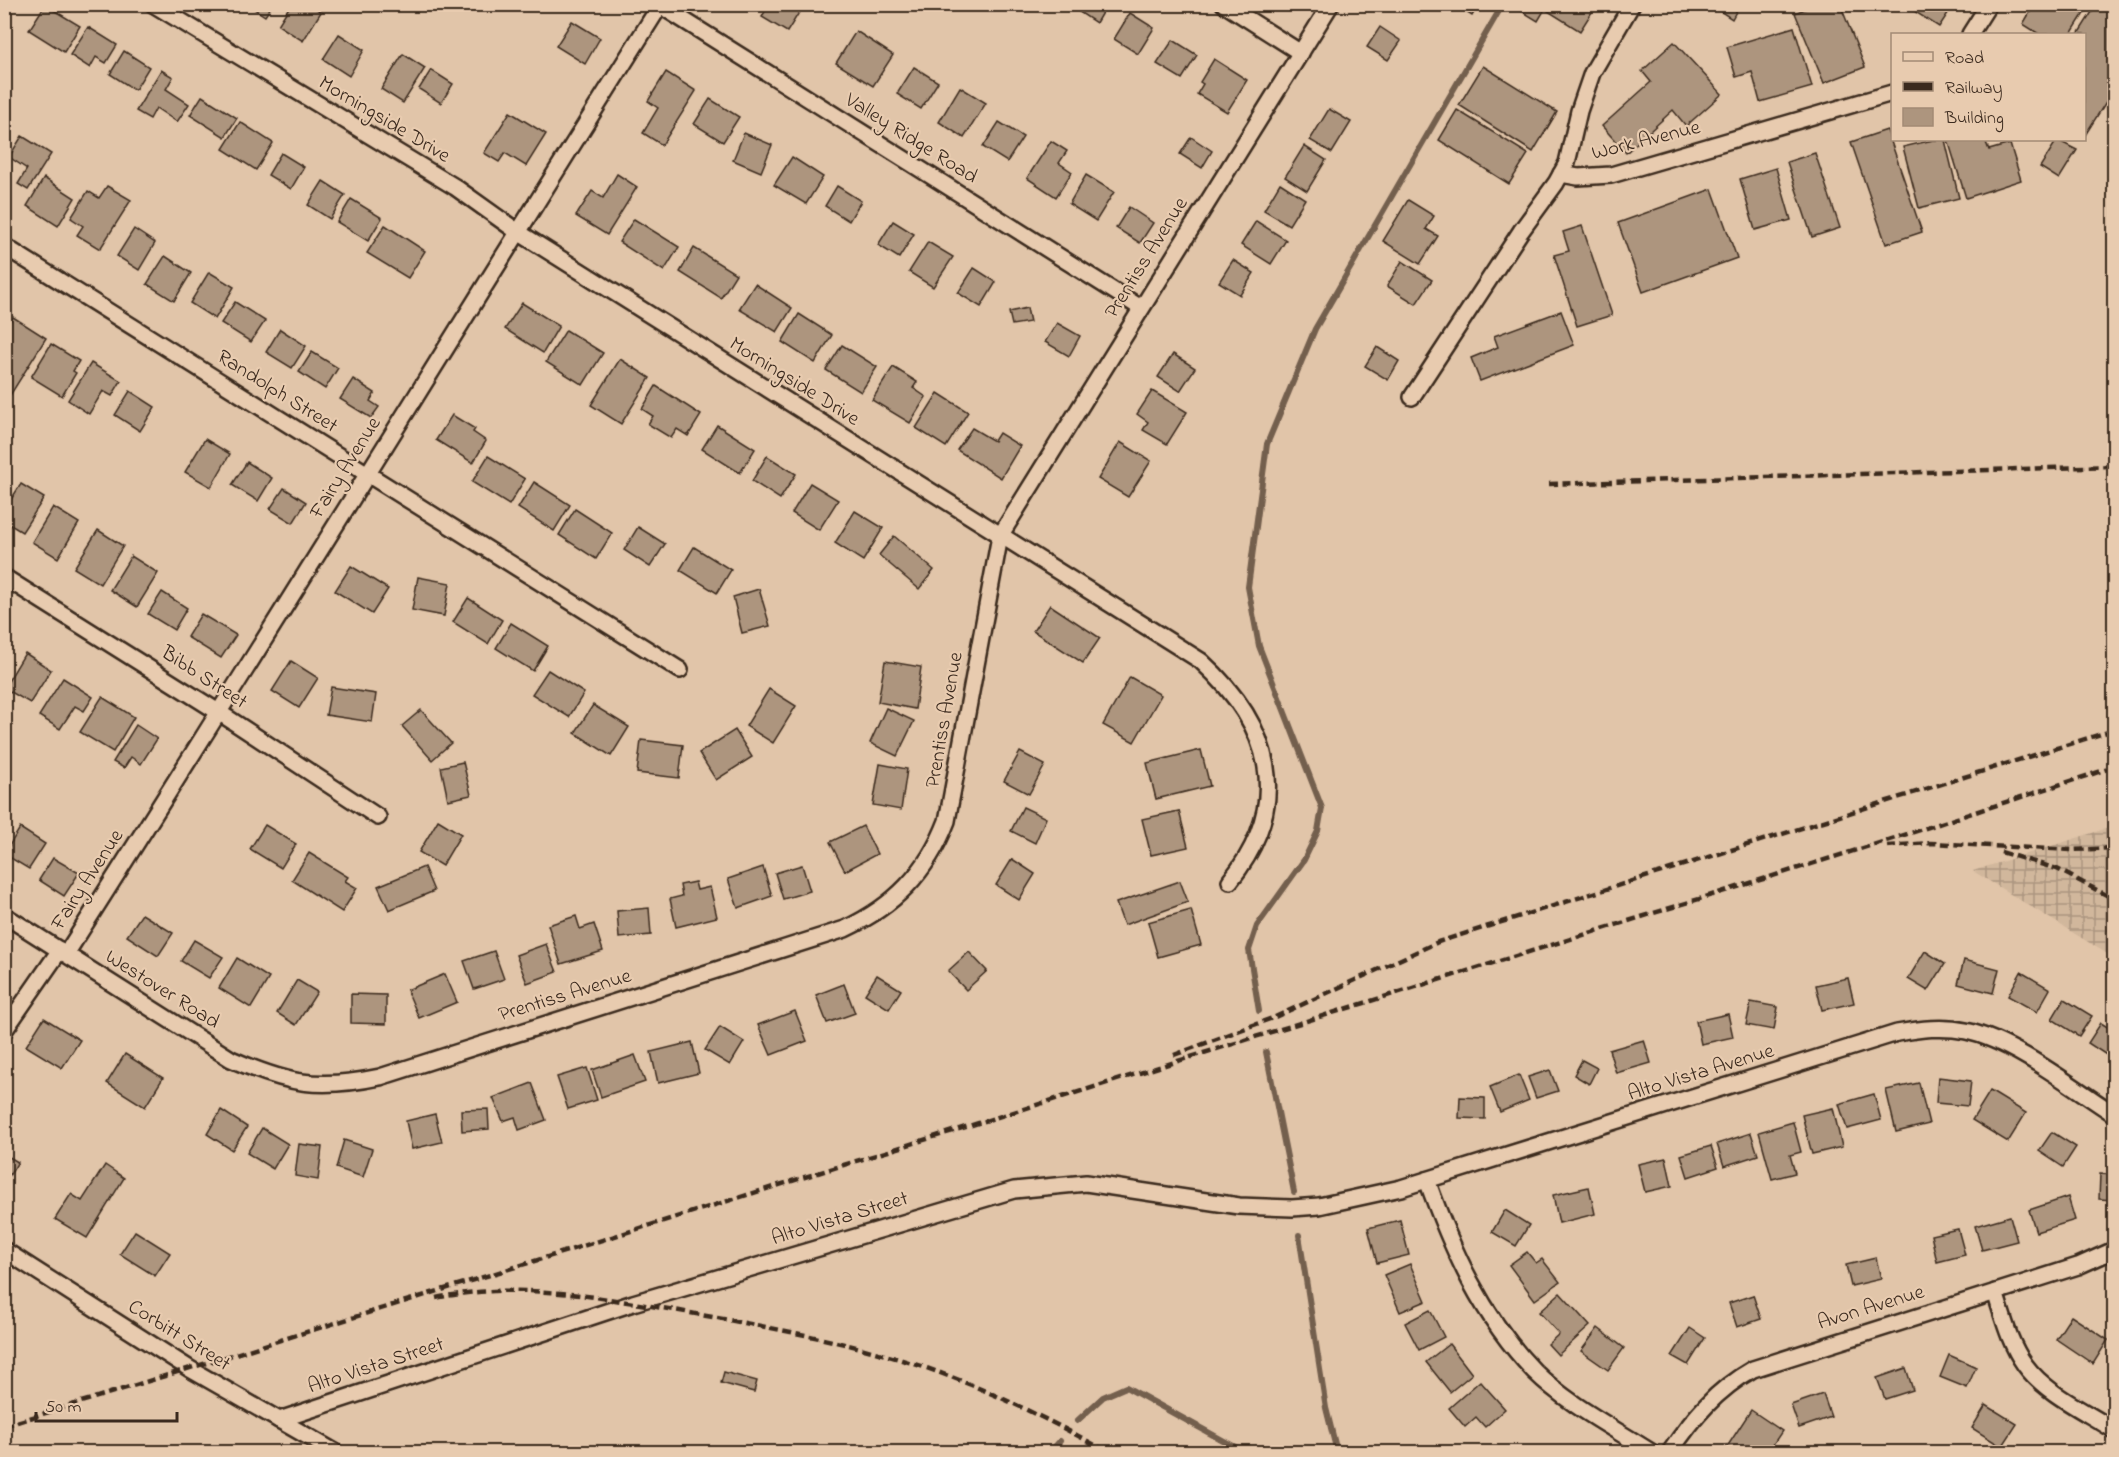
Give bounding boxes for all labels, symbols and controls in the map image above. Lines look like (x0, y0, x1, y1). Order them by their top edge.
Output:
legend (1891, 33, 2086, 141)
text: Road (1945, 46, 1984, 72)
street label: Morningside Drive (311, 69, 456, 173)
text: Railway (1945, 76, 2002, 102)
street label: Valley Ridge Road (837, 86, 983, 194)
text: Building (1944, 106, 2004, 133)
street label: Work Avenue (1589, 113, 1704, 169)
street label: Prentiss Avenue (1098, 191, 1196, 324)
street label: Morningside Drive (722, 330, 866, 436)
street label: Randolph Street (211, 343, 343, 441)
street label: Fairy Avenue (302, 411, 391, 527)
street label: Bibb Street (154, 638, 253, 717)
street label: Prentiss Avenue (918, 649, 972, 790)
street label: Fairy Avenue (44, 823, 134, 938)
street label: Westover Road (99, 943, 225, 1037)
street label: Prentiss Avenue (495, 961, 636, 1030)
street label: Alto Vista Avenue (1624, 1036, 1778, 1109)
street label: Alto Vista Street (768, 1184, 912, 1254)
street label: Avon Avenue (1814, 1277, 1929, 1338)
street label: Corbitt Street (122, 1293, 236, 1379)
street label: Alto Vista Street (304, 1330, 448, 1402)
scale bar (36, 1385, 177, 1423)
text: 50 m (45, 1395, 82, 1421)

